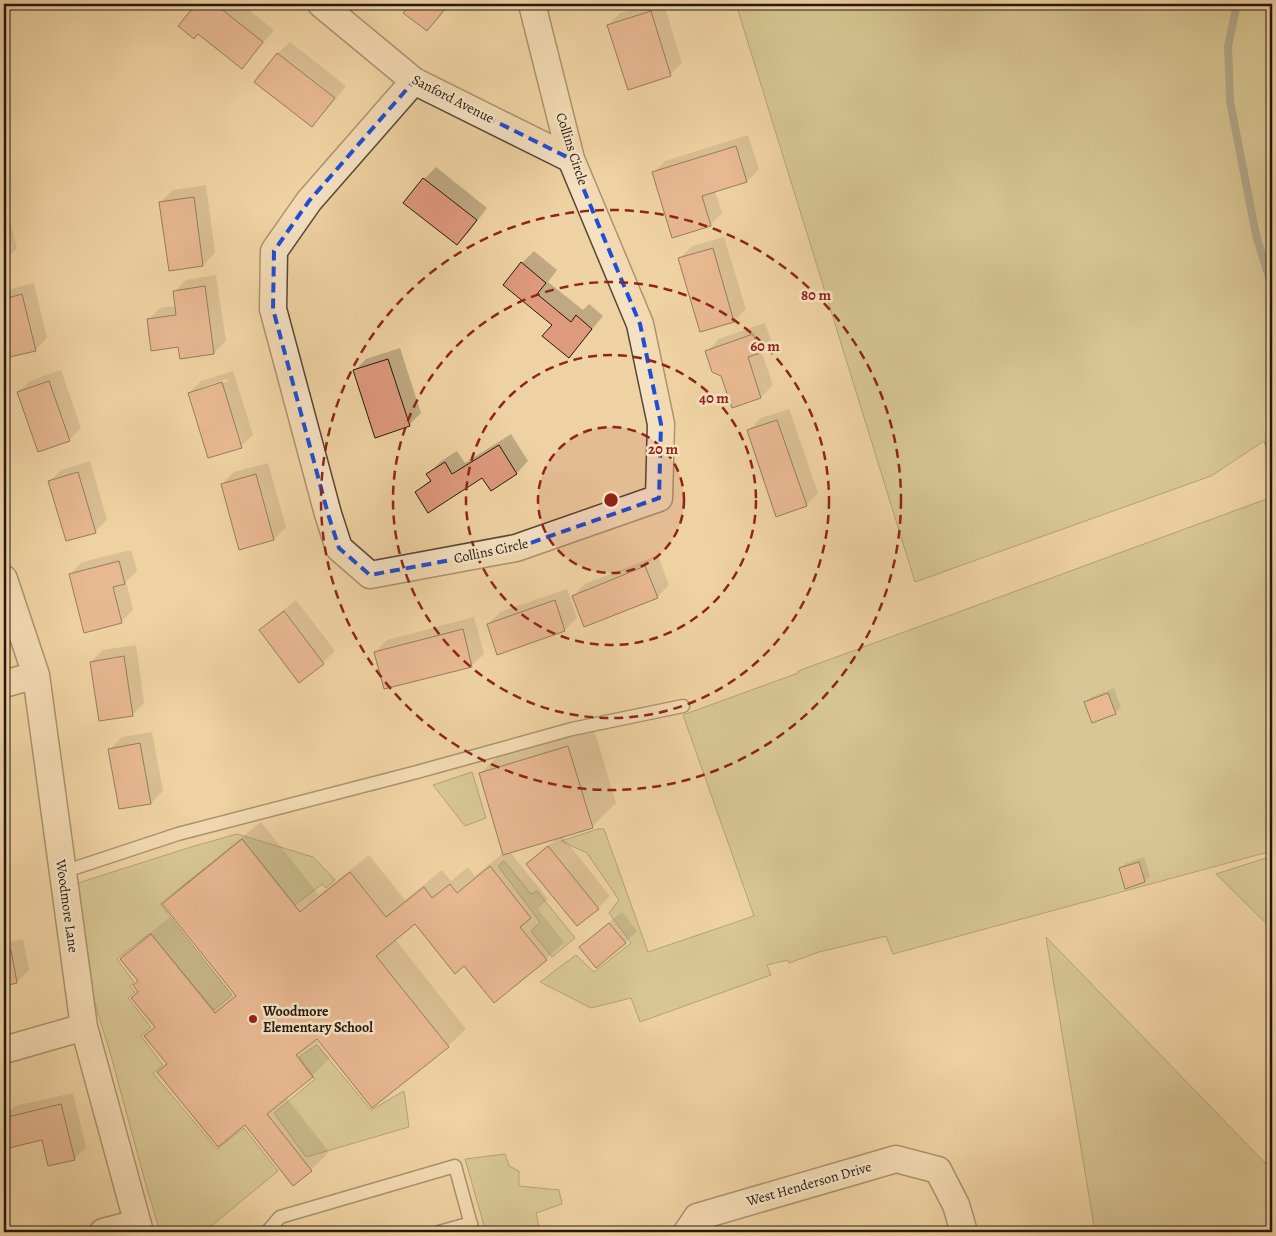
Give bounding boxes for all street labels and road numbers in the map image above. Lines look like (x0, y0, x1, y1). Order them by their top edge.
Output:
street label: Sanford Avenue (409, 70, 497, 128)
street label: Collins Circle (551, 110, 593, 188)
street label: Collins Circle (452, 534, 530, 568)
street label: Woodmore Lane (51, 857, 83, 954)
street label: West Henderson Drive (743, 1157, 874, 1211)

